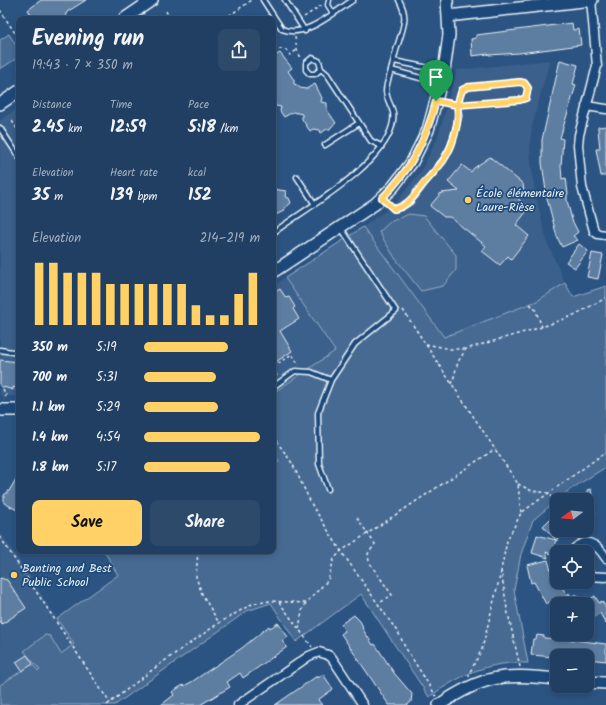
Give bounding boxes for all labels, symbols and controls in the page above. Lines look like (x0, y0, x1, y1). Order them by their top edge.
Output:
text: Evening run (32, 22, 144, 57)
button: share (218, 29, 260, 71)
text: 19:43 · 7 × 350 m (32, 55, 133, 76)
pin (419, 60, 453, 101)
icon: arrive (425, 66, 447, 88)
text: Distance (32, 96, 72, 114)
text: Time (110, 96, 132, 114)
text: Pace (188, 96, 209, 114)
text: 2.45 (32, 114, 64, 141)
text: 12:59 (110, 114, 146, 141)
text: 5:18 (188, 114, 216, 141)
text: km (64, 120, 82, 138)
text: /km (216, 120, 238, 138)
text: Elevation (32, 164, 74, 182)
text: Heart rate (110, 164, 158, 182)
text: kcal (188, 164, 206, 182)
text: 35 (32, 182, 50, 209)
text: 139 (110, 182, 133, 209)
text: 152 (188, 182, 212, 209)
place label: École élémentaire Laure-Rièse (476, 184, 565, 217)
text: m (50, 188, 63, 206)
text: bpm (133, 188, 157, 206)
marker: École élémentaire Laure-Rièse (463, 195, 473, 205)
text: Elevation (32, 228, 81, 249)
text: 214–219 m (200, 228, 260, 249)
text: 350 m (32, 337, 68, 358)
text: 5:19 (96, 337, 117, 358)
text: 700 m (32, 367, 67, 388)
text: 5:31 (96, 367, 118, 388)
text: 1.1 km (32, 397, 65, 418)
text: 5:29 (96, 397, 120, 418)
text: 1.4 km (32, 427, 68, 448)
text: 4:54 (96, 427, 121, 448)
text: 1.8 km (32, 457, 69, 478)
text: 5:17 (96, 457, 116, 478)
north arrow (550, 493, 594, 537)
map controls (550, 493, 594, 693)
button: Save (32, 500, 142, 546)
button: Share (150, 500, 260, 546)
button: locate (550, 545, 594, 589)
place label: Banting and Best Public School (22, 559, 112, 592)
marker: Banting and Best Public School (9, 570, 19, 580)
button: + (550, 597, 594, 641)
button: − (550, 649, 594, 693)

